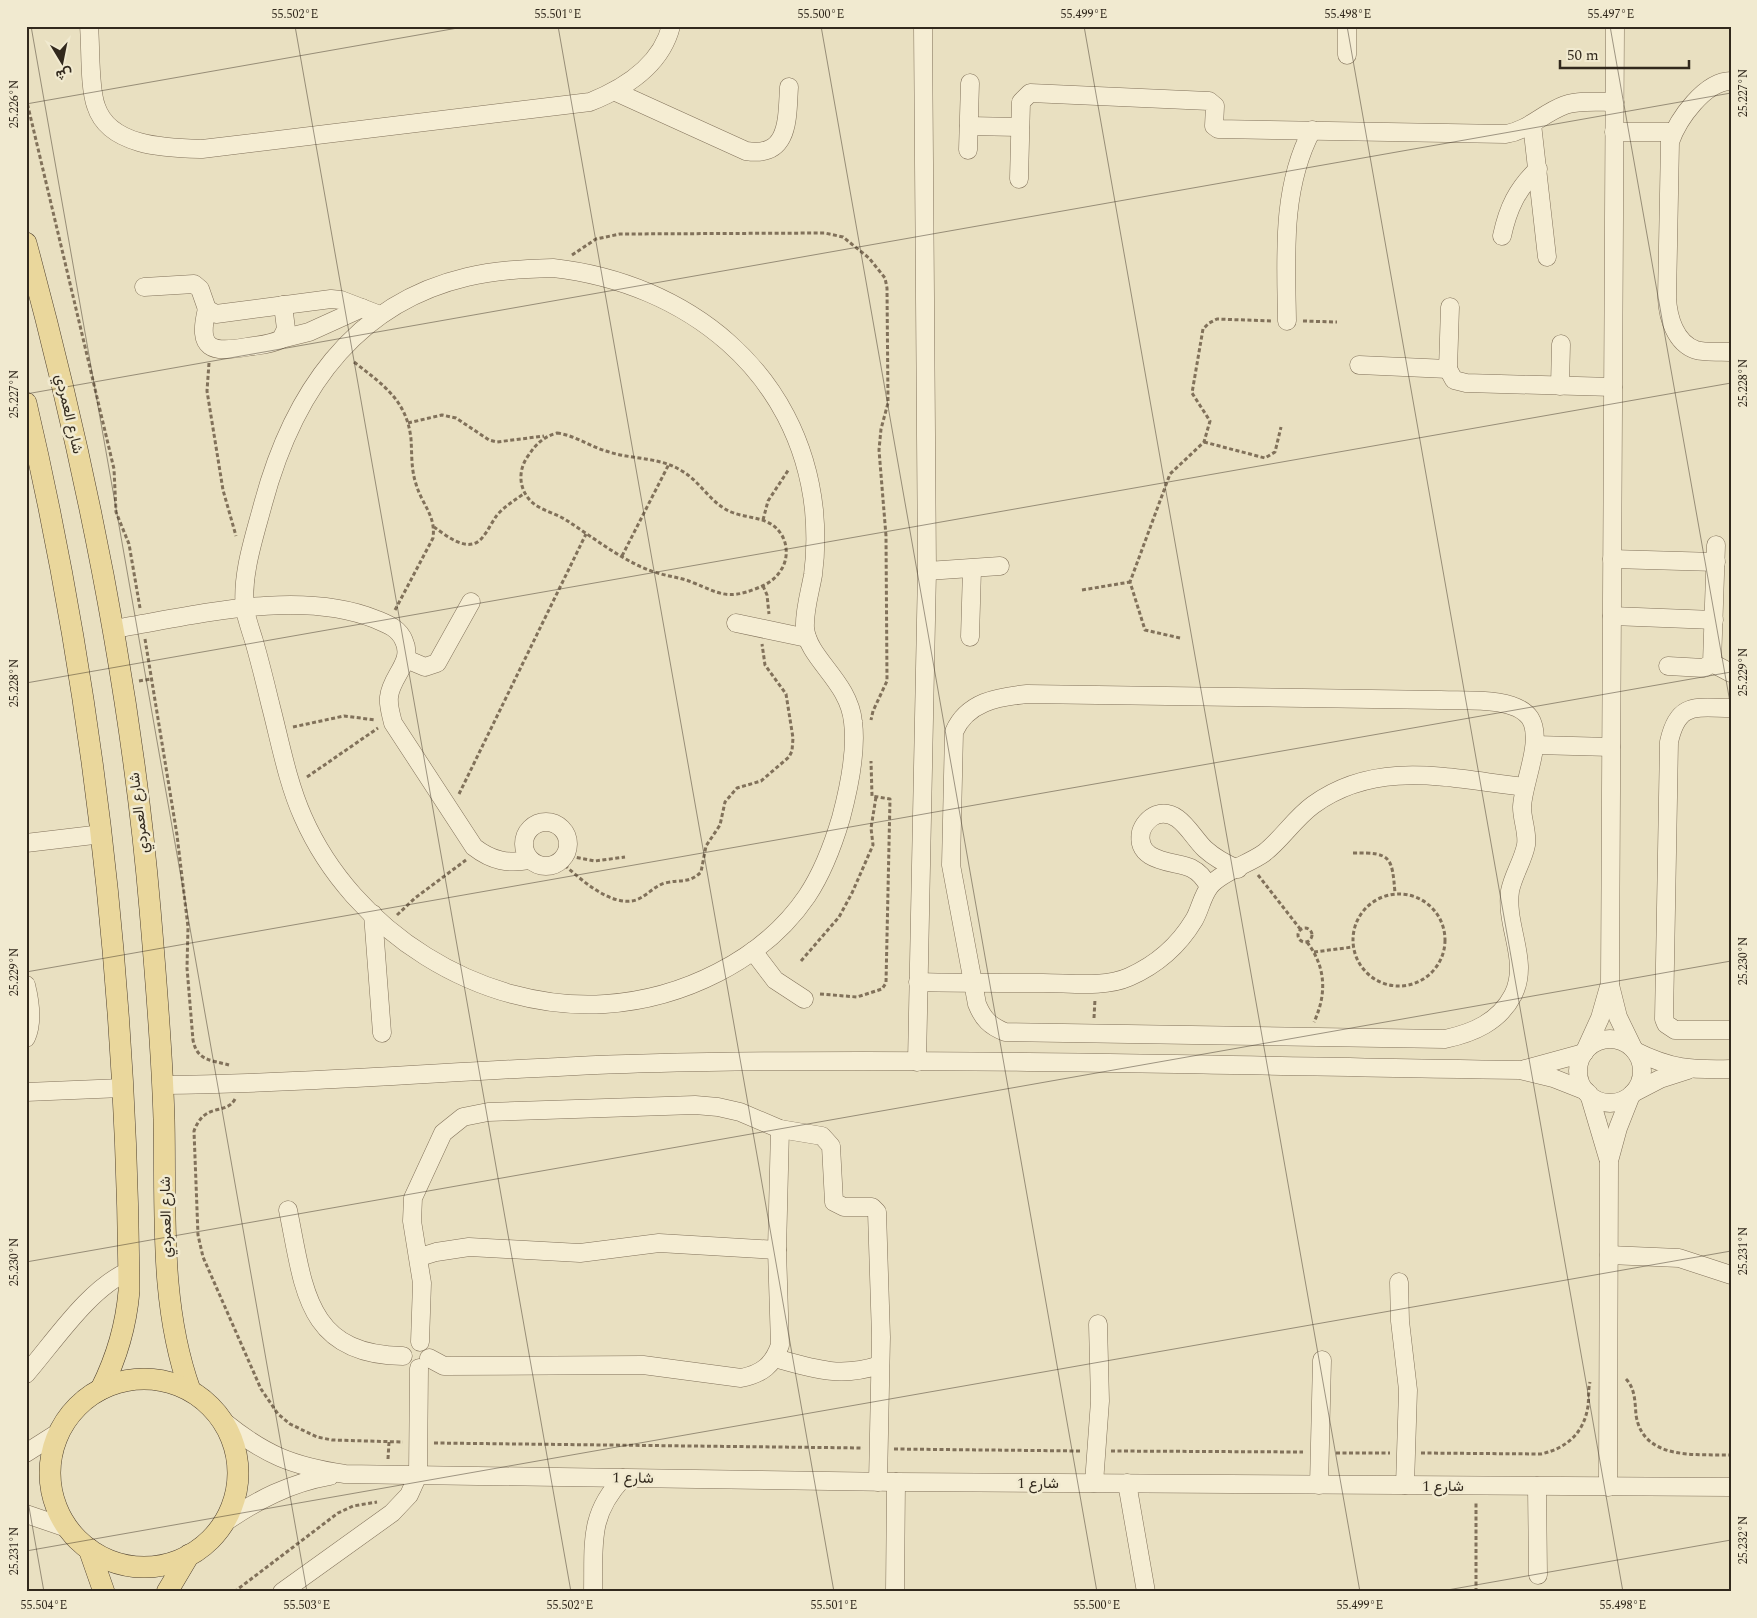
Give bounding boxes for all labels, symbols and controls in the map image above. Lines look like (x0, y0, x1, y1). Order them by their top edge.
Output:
text: 55.502°E (272, 5, 318, 24)
text: 55.501°E (535, 5, 581, 24)
text: 55.500°E (798, 5, 844, 24)
text: 55.499°E (1061, 5, 1107, 24)
text: 55.498°E (1325, 5, 1371, 24)
text: 55.497°E (1588, 5, 1634, 24)
north arrow (38, 38, 88, 88)
scale bar (1560, 38, 1688, 70)
text: 50 m (1567, 44, 1599, 67)
text: ش (54, 63, 74, 86)
text: 25.227°N (1734, 69, 1753, 117)
text: 25.226°N (5, 80, 24, 128)
text: 25.228°N (1734, 359, 1753, 407)
text: 25.227°N (5, 370, 24, 418)
street label: شارع العمردي (48, 372, 89, 457)
text: 25.229°N (1734, 648, 1753, 696)
text: 25.228°N (5, 659, 24, 707)
street label: شارع العمردي (123, 771, 156, 855)
text: 25.230°N (1734, 937, 1753, 985)
text: 25.229°N (5, 948, 24, 996)
street label: شارع العمردي (154, 1176, 179, 1258)
text: 25.231°N (1734, 1227, 1753, 1275)
text: 25.230°N (5, 1238, 24, 1286)
street label: شارع 1 (612, 1466, 654, 1490)
street label: شارع 1 (1017, 1472, 1059, 1495)
street label: شارع 1 (1422, 1475, 1464, 1498)
text: 25.232°N (1734, 1516, 1753, 1564)
text: 25.231°N (5, 1527, 24, 1575)
text: 55.504°E (21, 1596, 67, 1615)
text: 55.503°E (284, 1596, 330, 1615)
text: 55.502°E (547, 1596, 593, 1615)
text: 55.501°E (811, 1596, 857, 1615)
text: 55.500°E (1074, 1596, 1120, 1615)
text: 55.499°E (1337, 1596, 1383, 1615)
text: 55.498°E (1600, 1596, 1646, 1615)

